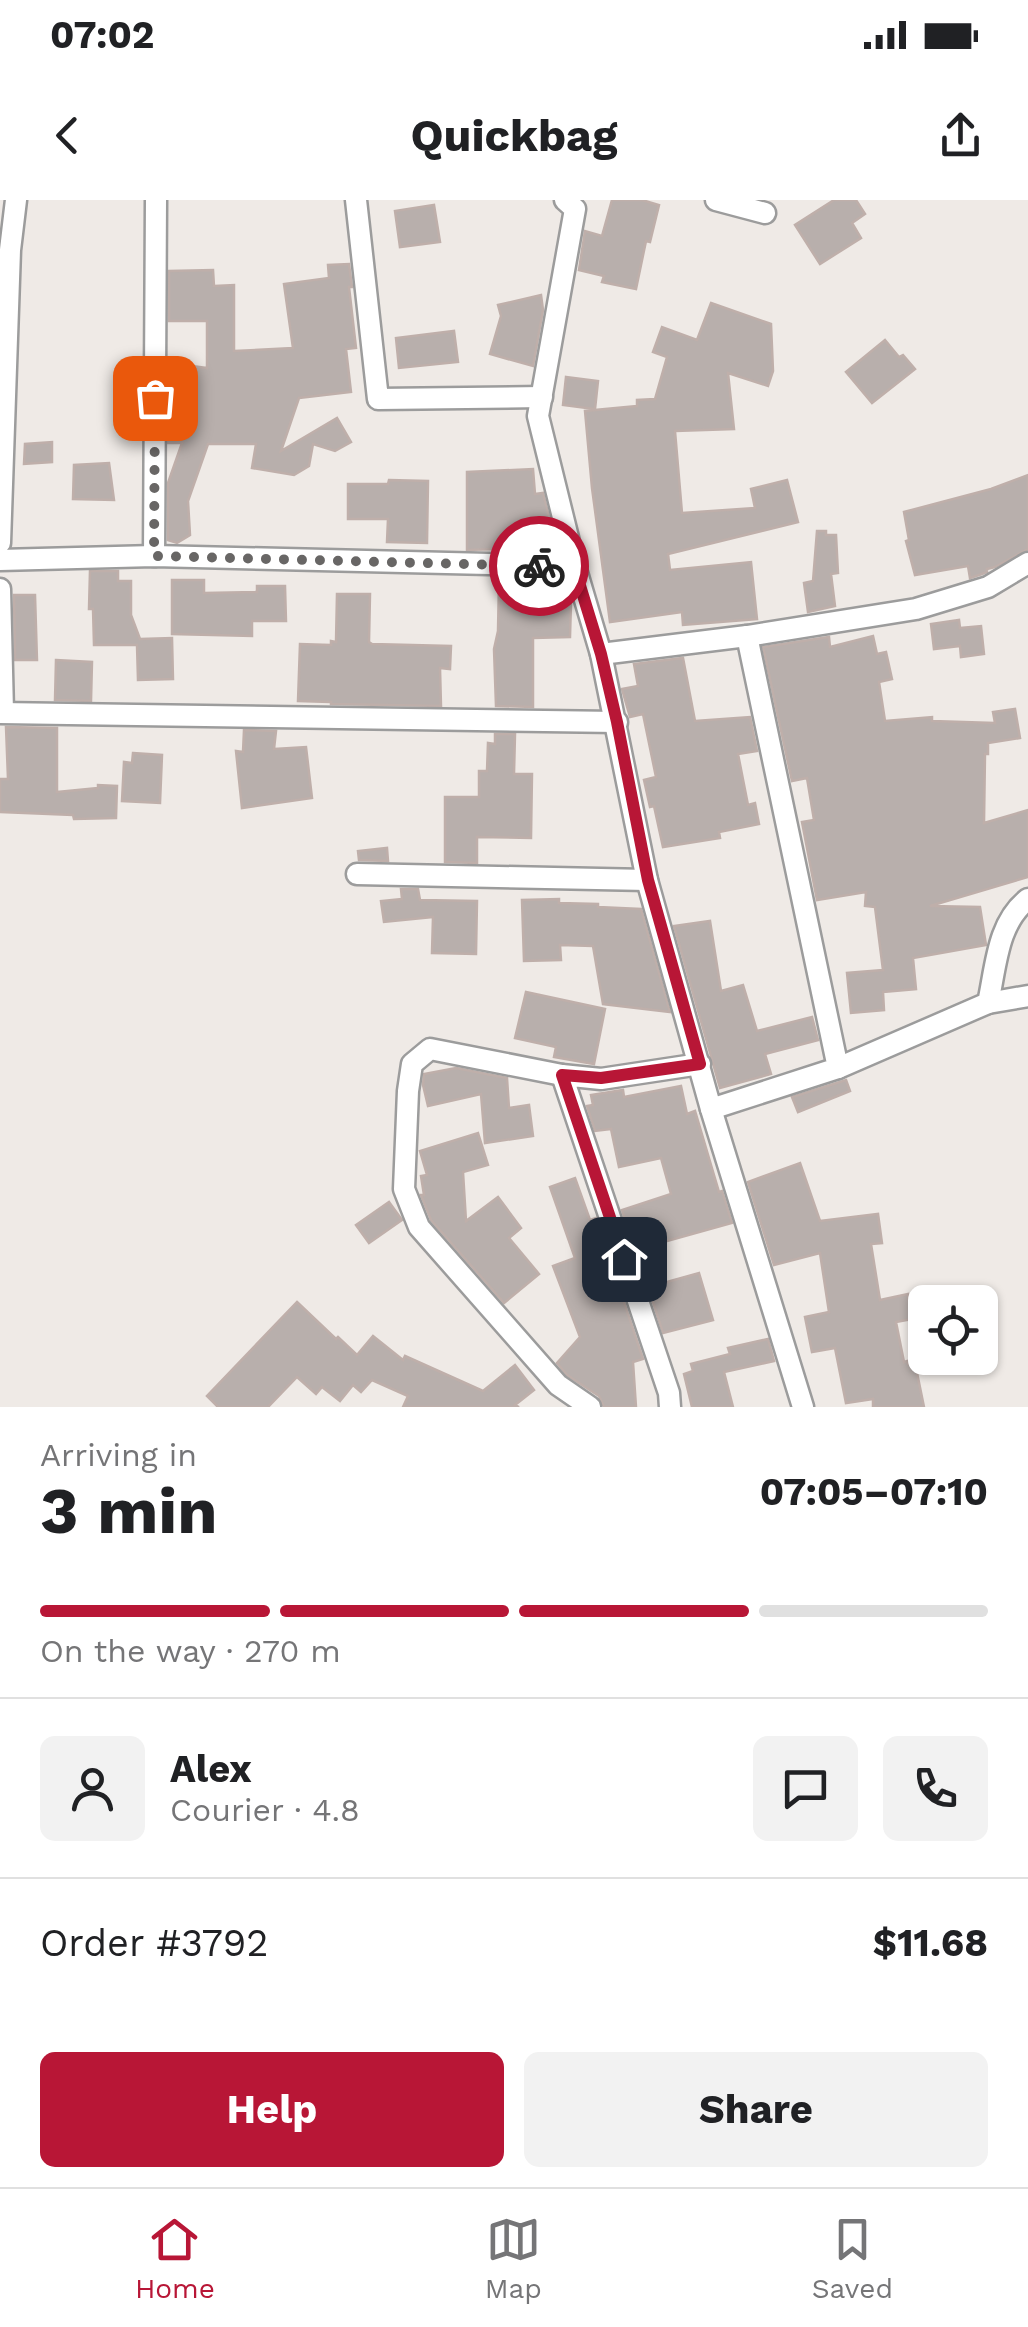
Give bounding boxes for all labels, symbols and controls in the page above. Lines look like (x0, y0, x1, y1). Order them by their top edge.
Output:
text: 07:02 (50, 13, 155, 57)
icon: back (40, 108, 95, 163)
icon: share (933, 108, 988, 163)
text: Quickbag (410, 109, 618, 162)
pin (113, 356, 198, 441)
icon: bag (128, 371, 183, 426)
courier (489, 516, 589, 616)
icon: bike (512, 539, 567, 594)
pin (582, 1217, 667, 1302)
icon: home (597, 1232, 652, 1287)
map controls (908, 1285, 998, 1375)
button: locate (908, 1285, 998, 1375)
text: Arriving in (40, 1436, 197, 1474)
text: 07:05–07:10 (760, 1470, 988, 1514)
text: 3 min (40, 1473, 218, 1549)
text: On the way · 270 m (40, 1632, 341, 1670)
button: person (40, 1736, 145, 1841)
button: chat (753, 1736, 858, 1841)
button: phone (883, 1736, 988, 1841)
text: Alex (170, 1747, 252, 1791)
text: Courier · 4.8 (170, 1791, 360, 1829)
text: Order #3792 (40, 1921, 268, 1965)
text: $11.68 (873, 1921, 988, 1965)
button: Help (40, 2052, 504, 2167)
button: Share (524, 2052, 988, 2167)
tab: Home (135, 2212, 215, 2305)
tab: Map (485, 2212, 542, 2305)
tab: Saved (812, 2212, 893, 2305)

